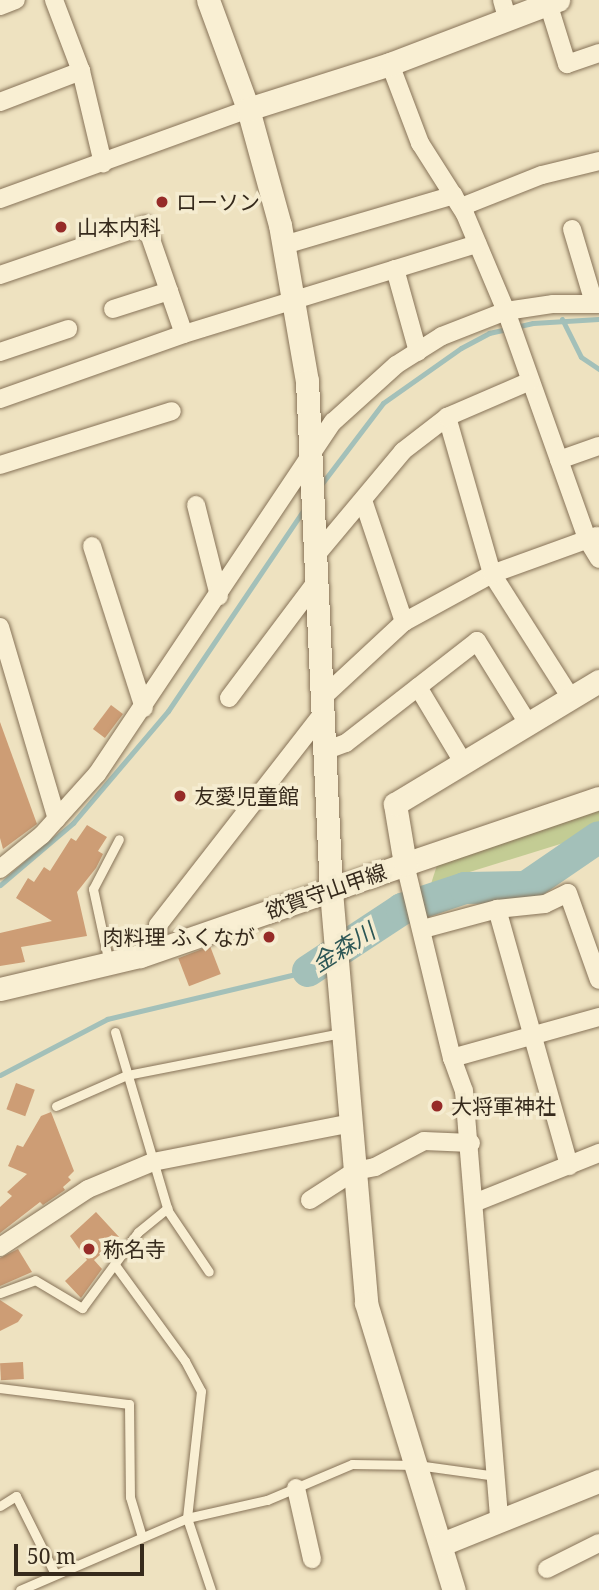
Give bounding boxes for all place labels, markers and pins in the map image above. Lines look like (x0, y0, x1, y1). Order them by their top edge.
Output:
place label: ローソン (176, 189, 260, 215)
marker: ローソン (154, 194, 170, 210)
place label: 山本内科 (77, 214, 161, 240)
marker: 山本内科 (51, 217, 71, 237)
place label: 友愛児童館 (194, 783, 299, 809)
marker: 友愛児童館 (172, 788, 188, 804)
place label: 肉料理 ふくなが (103, 924, 255, 950)
marker: 肉料理 ふくなが (261, 929, 277, 945)
place label: 大将軍神社 (451, 1093, 556, 1119)
marker: 大将軍神社 (429, 1098, 445, 1114)
place label: 称名寺 (103, 1236, 166, 1262)
marker: 称名寺 (81, 1241, 97, 1257)

